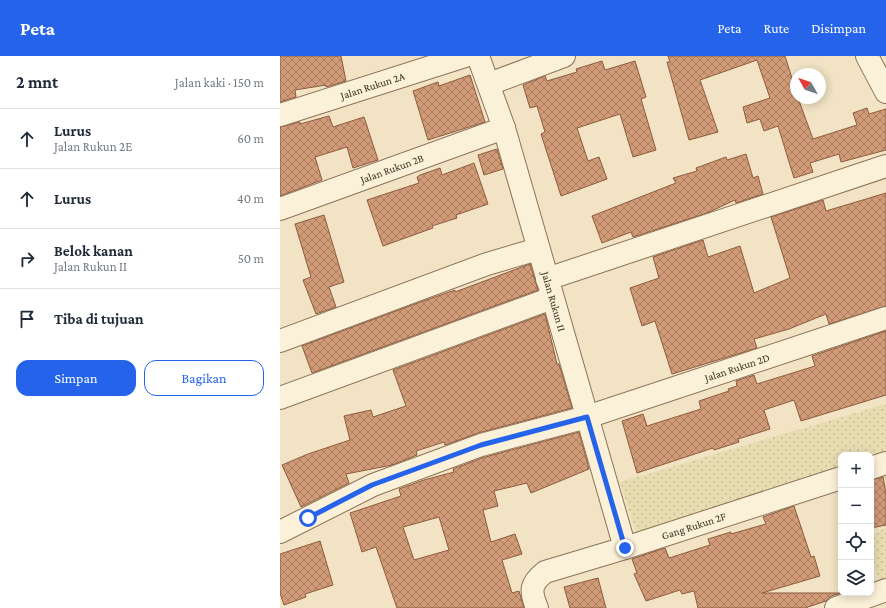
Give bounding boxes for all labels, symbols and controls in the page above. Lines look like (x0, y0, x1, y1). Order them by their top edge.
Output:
text: Peta (20, 18, 55, 39)
text: Peta (718, 20, 742, 36)
text: Rute (764, 20, 789, 36)
text: Disimpan (811, 20, 866, 36)
north arrow (790, 68, 826, 104)
street label: Jalan Rukun 2A (338, 69, 407, 103)
text: 2 mnt (16, 73, 58, 92)
text: Jalan kaki · 150 m (175, 75, 264, 90)
text: Lurus (54, 123, 91, 139)
icon: ahead (16, 128, 38, 150)
text: 60 m (237, 131, 264, 146)
text: Jalan Rukun 2E (54, 139, 132, 154)
street label: Jalan Rukun 2B (358, 152, 425, 187)
icon: ahead (16, 188, 38, 210)
text: Lurus (54, 191, 91, 207)
text: 40 m (237, 191, 264, 206)
text: Belok kanan (54, 243, 133, 259)
icon: right (16, 248, 38, 270)
text: 50 m (238, 251, 264, 266)
text: Jalan Rukun II (54, 259, 127, 274)
street label: Jalan Rukun II (538, 269, 568, 333)
icon: arrive (16, 308, 38, 330)
text: Tiba di tujuan (54, 311, 144, 327)
street label: Jalan Rukun 2D (702, 351, 771, 385)
button: Simpan (16, 360, 136, 396)
button: Bagikan (144, 360, 264, 396)
map controls (838, 452, 874, 596)
button: + (838, 452, 874, 488)
button: − (838, 488, 874, 524)
route start (299, 509, 317, 527)
street label: Gang Rukun 2F (660, 510, 728, 542)
button: locate (838, 524, 874, 560)
route end (616, 539, 634, 557)
button: layers (838, 560, 874, 596)

